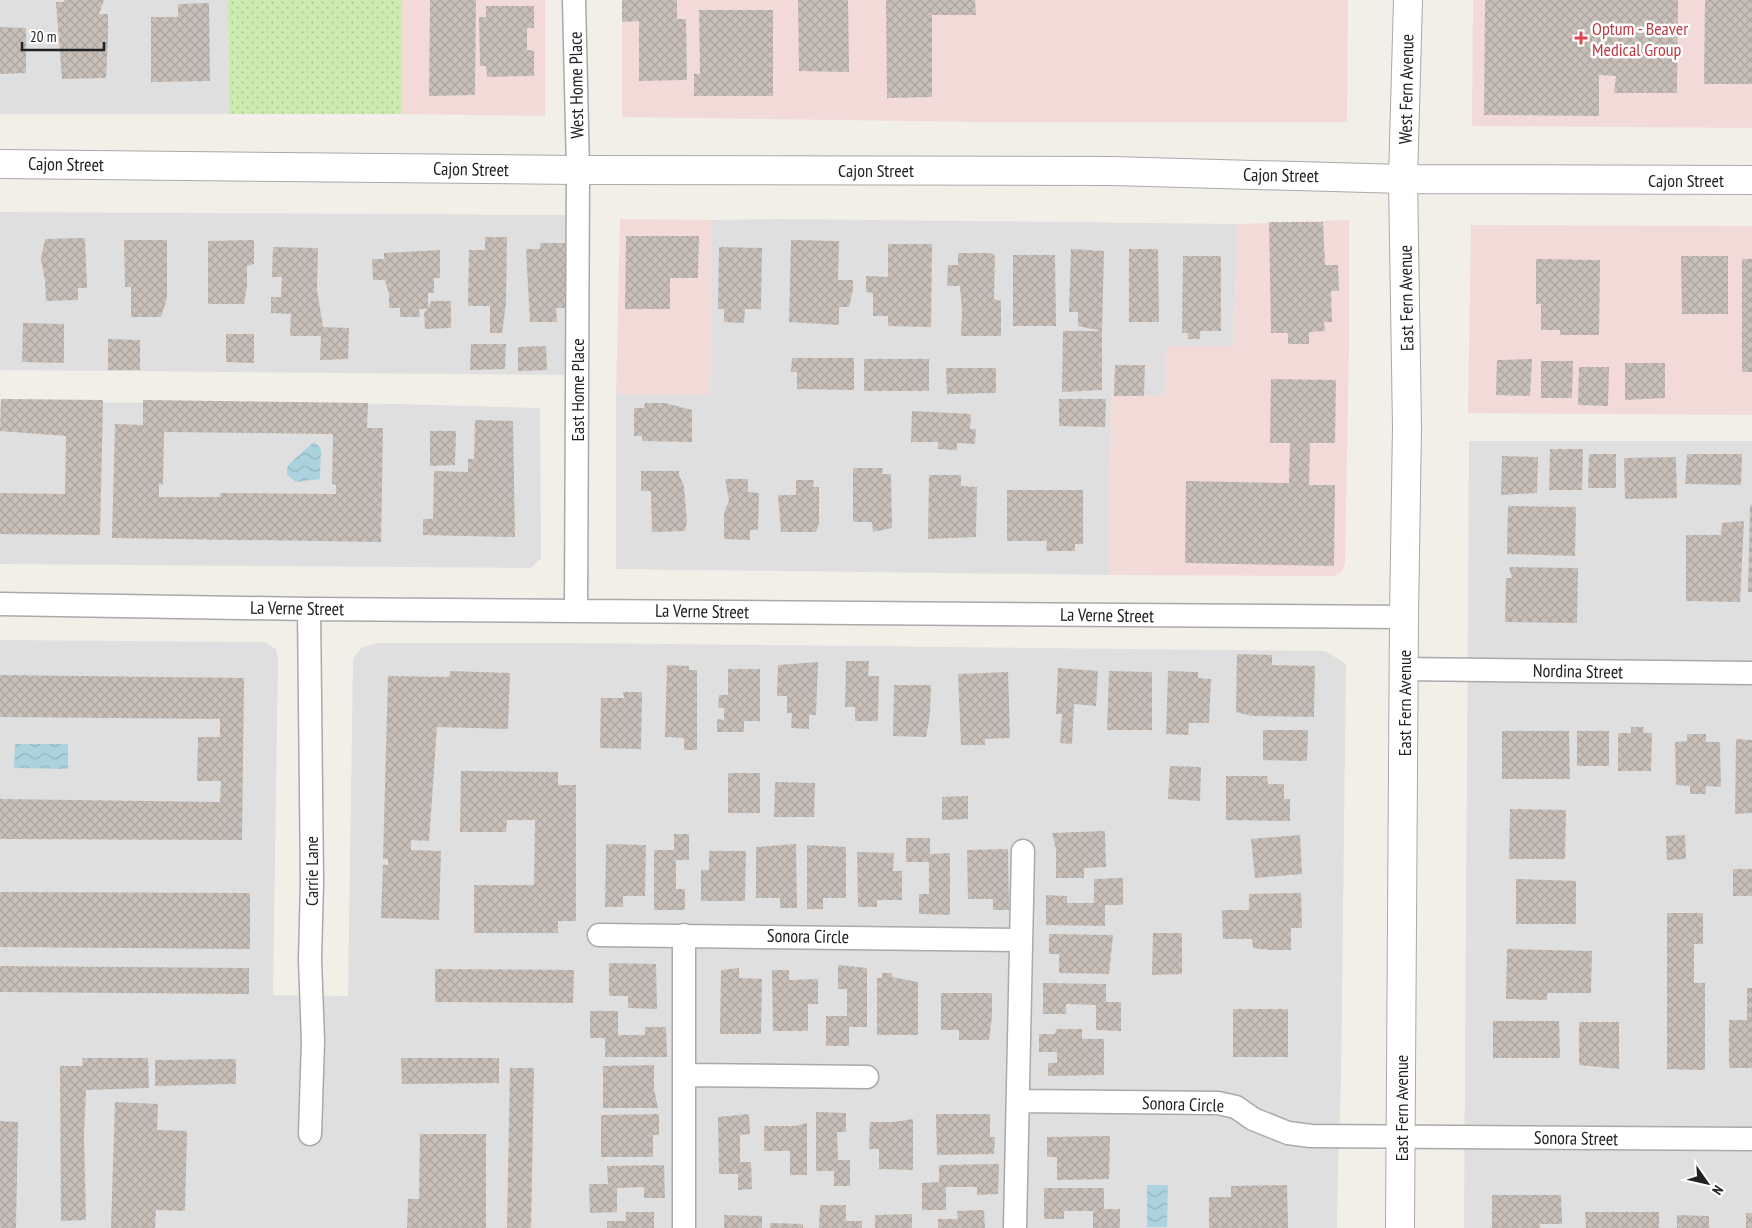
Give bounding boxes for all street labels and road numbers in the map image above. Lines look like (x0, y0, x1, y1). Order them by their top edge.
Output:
street label: West Home Place (564, 31, 588, 139)
street label: West Fern Avenue (1394, 34, 1418, 144)
street label: Cajon Street (28, 152, 104, 176)
street label: Cajon Street (433, 157, 509, 181)
street label: Cajon Street (838, 159, 914, 182)
street label: Cajon Street (1243, 163, 1319, 187)
street label: Cajon Street (1648, 169, 1724, 192)
street label: East Fern Avenue (1394, 245, 1418, 351)
street label: East Home Place (566, 338, 589, 442)
street label: La Verne Street (250, 596, 344, 620)
street label: La Verne Street (655, 599, 749, 623)
street label: La Verne Street (1060, 603, 1154, 627)
street label: East Fern Avenue (1393, 650, 1416, 756)
street label: Nordina Street (1533, 659, 1623, 683)
street label: Carrie Lane (300, 836, 323, 906)
street label: Sonora Circle (767, 924, 849, 948)
street label: East Fern Avenue (1390, 1055, 1413, 1161)
street label: Sonora Circle (1142, 1091, 1224, 1117)
street label: Sonora Street (1534, 1126, 1618, 1150)

